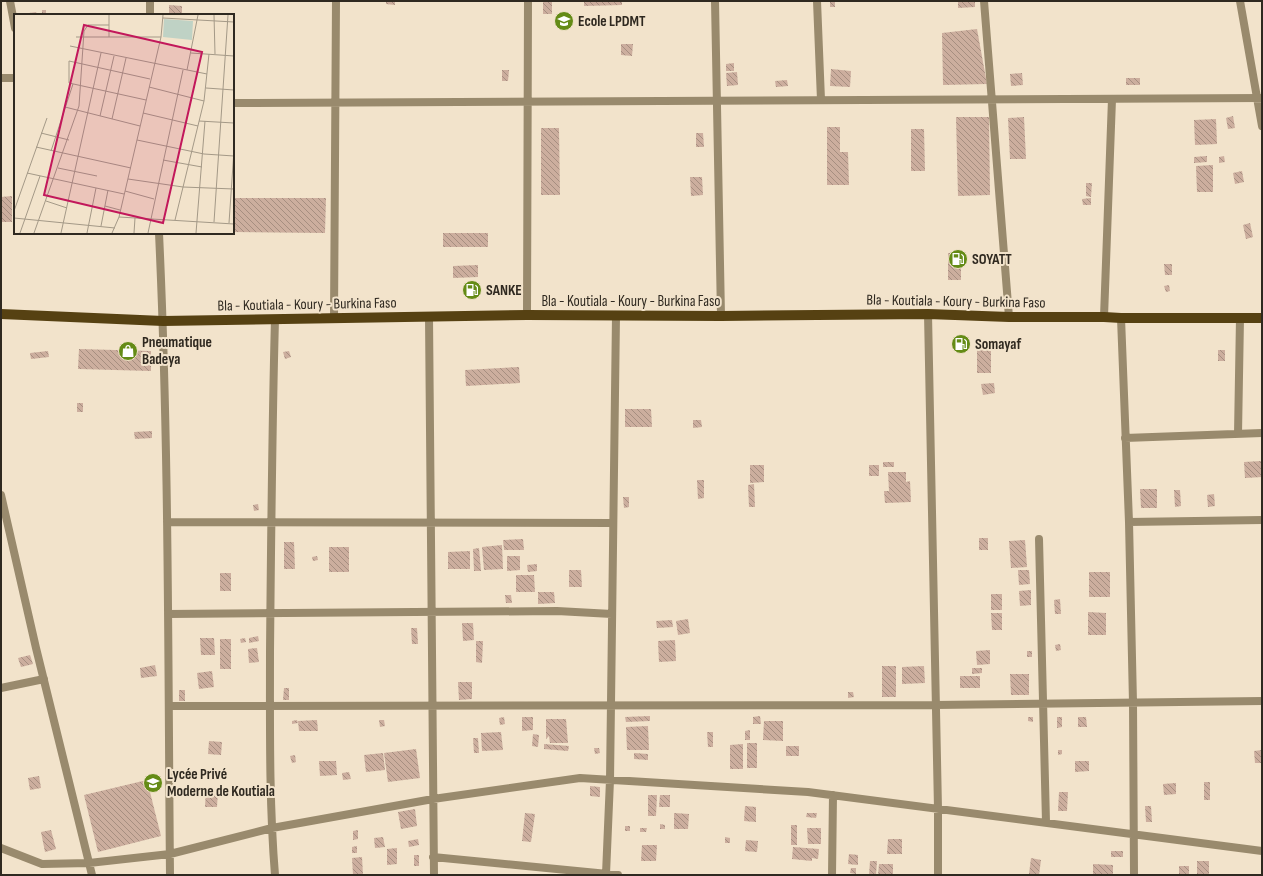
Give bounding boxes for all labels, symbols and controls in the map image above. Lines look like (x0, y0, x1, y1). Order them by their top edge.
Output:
school or university icon: Ecole LPDMT (553, 10, 575, 32)
place label: Ecole LPDMT (578, 12, 646, 31)
inset map (14, 14, 234, 234)
fuel station icon: SOYATT (947, 248, 969, 270)
place label: SOYATT (972, 250, 1012, 269)
fuel station icon: SANKE (461, 279, 483, 301)
place label: SANKE (486, 281, 522, 300)
street label: Bla - Koutiala - Koury - Burkina Faso (866, 290, 1046, 313)
street label: Bla - Koutiala - Koury - Burkina Faso (541, 292, 721, 311)
street label: Bla - Koutiala - Koury - Burkina Faso (217, 293, 397, 316)
place label: Pneumatique Badeya (142, 333, 212, 369)
fuel station icon: Somayaf (950, 333, 972, 355)
place label: Somayaf (975, 335, 1021, 354)
shop icon: Pneumatique Badeya (117, 340, 139, 362)
place label: Lycée Privé Moderne de Koutiala (167, 765, 275, 801)
school or university icon: Lycée Privé Moderne de Koutiala (142, 772, 164, 794)

